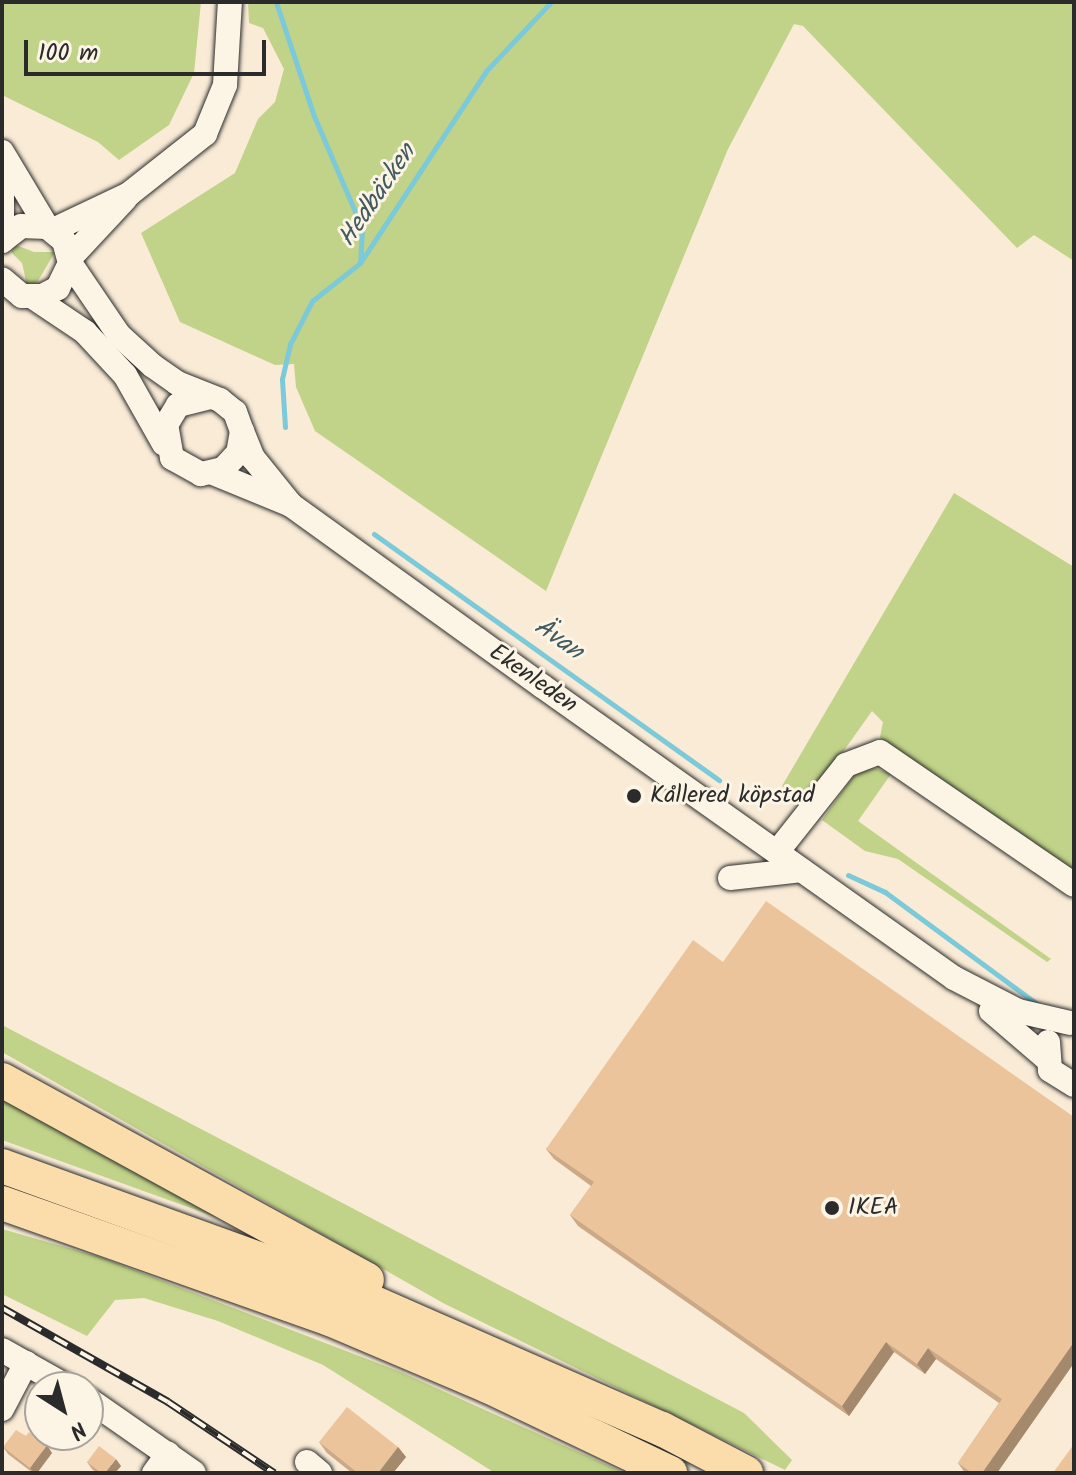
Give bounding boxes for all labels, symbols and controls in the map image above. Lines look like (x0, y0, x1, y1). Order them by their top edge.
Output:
scale bar (28, 24, 270, 74)
text: 100 m (38, 34, 98, 73)
water label: Hedbäcken (332, 139, 424, 253)
water label: Ävan (527, 612, 589, 668)
street label: Ekenleden (483, 638, 583, 720)
place label: Kållered köpstad (650, 782, 815, 810)
marker: Kållered köpstad (625, 787, 643, 805)
place label: IKEA (848, 1194, 898, 1222)
marker: IKEA (823, 1199, 841, 1217)
north arrow (24, 1371, 104, 1451)
text: N (61, 1411, 93, 1447)

